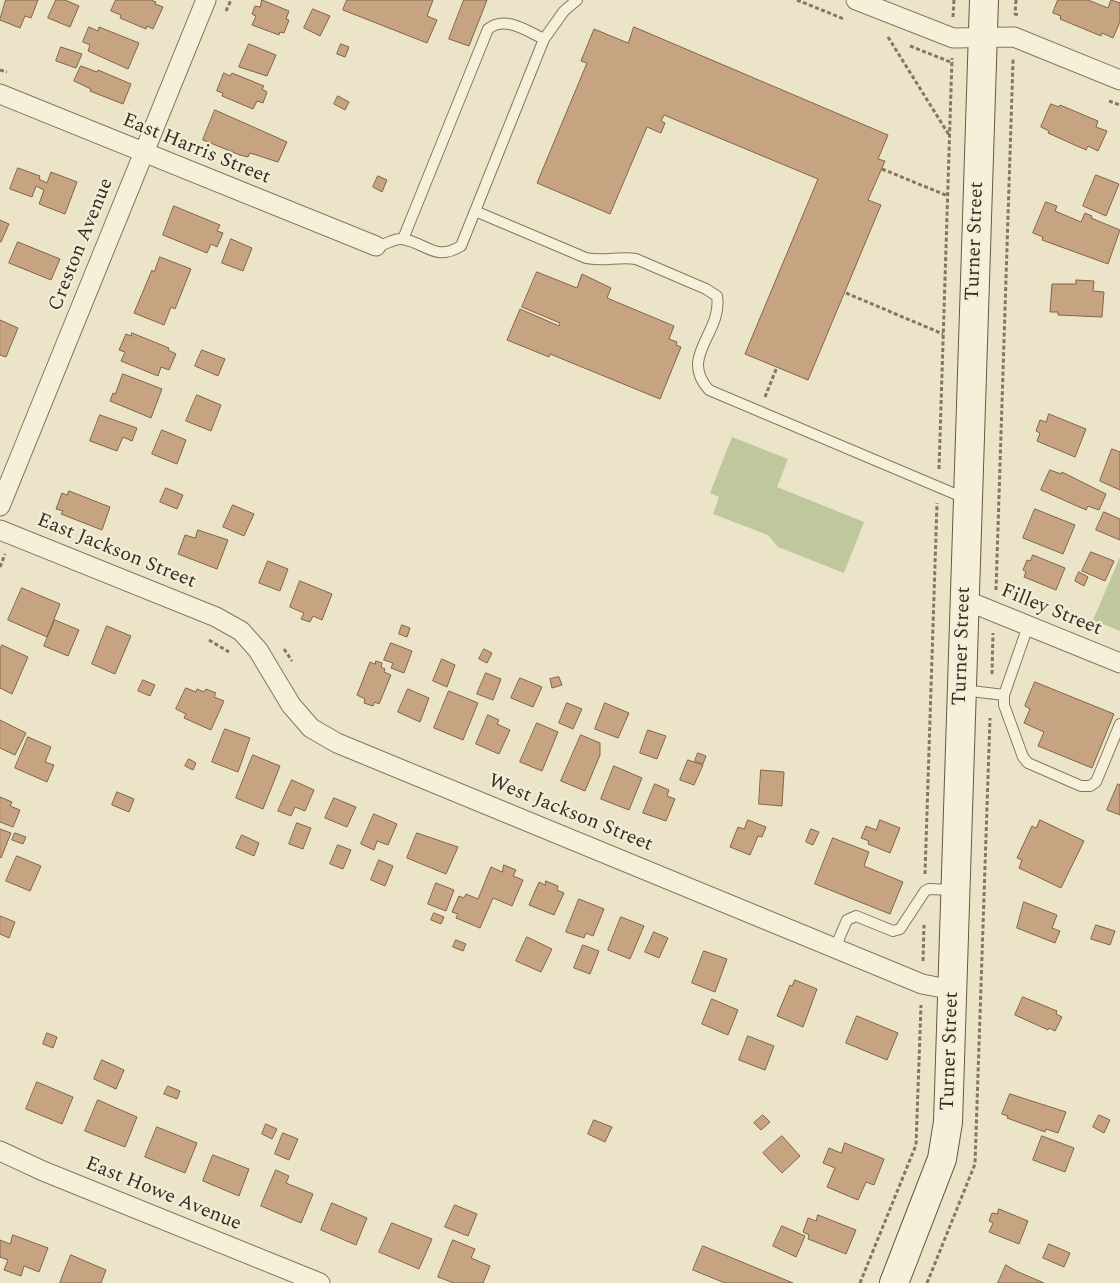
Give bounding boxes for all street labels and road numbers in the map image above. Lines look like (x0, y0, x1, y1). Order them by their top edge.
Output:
street label: East Harris Street (118, 109, 274, 191)
street label: Creston Avenue (44, 175, 120, 315)
street label: Turner Street (962, 181, 990, 301)
street label: East Jackson Street (33, 509, 199, 595)
street label: Filley Street (997, 580, 1105, 642)
street label: Turner Street (949, 586, 977, 706)
street label: West Jackson Street (484, 770, 656, 858)
street label: Turner Street (937, 991, 965, 1111)
street label: East Howe Avenue (82, 1153, 244, 1237)

